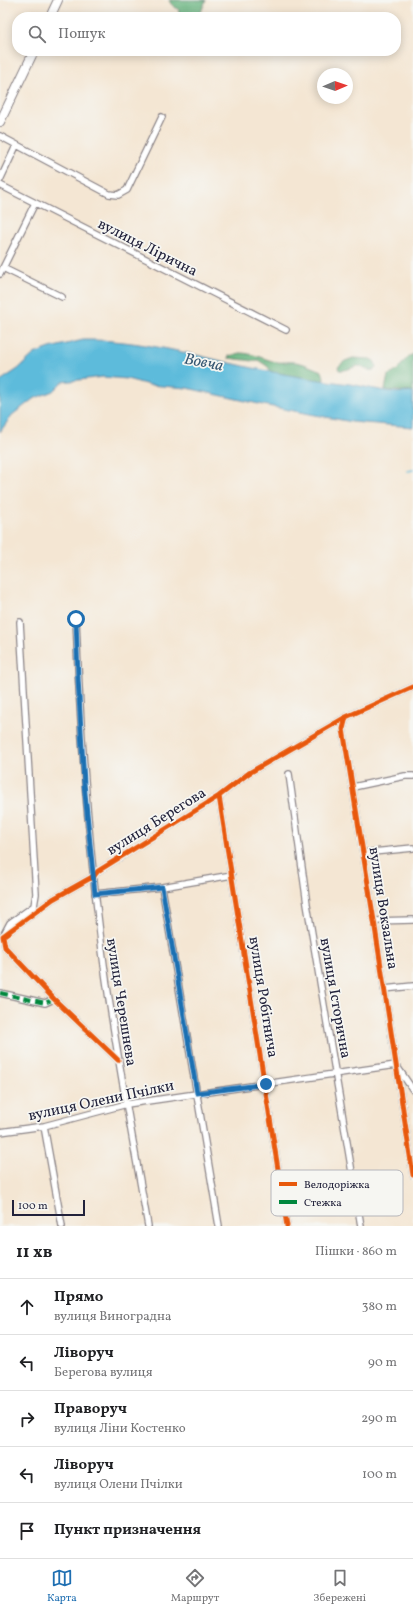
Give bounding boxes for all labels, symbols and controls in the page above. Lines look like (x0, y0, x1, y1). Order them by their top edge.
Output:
search box (12, 12, 401, 56)
icon: search (26, 23, 48, 45)
text: Пошук (58, 24, 106, 45)
north arrow (317, 68, 353, 104)
street label: вулиця Лірична (94, 214, 201, 282)
water label: Вовча (182, 348, 225, 378)
route start (67, 610, 85, 628)
street label: вулиця Берегова (103, 783, 211, 861)
street label: вулиця Вокзальна (362, 846, 403, 971)
street label: вулиця Робітнича (243, 935, 282, 1059)
street label: вулиця Історична (314, 936, 355, 1060)
street label: вулиця Черешнева (100, 937, 141, 1068)
route end (257, 1075, 275, 1093)
street label: вулиця Олени Пчілки (27, 1076, 176, 1127)
legend (271, 1170, 403, 1216)
text: Велодоріжка (304, 1178, 370, 1193)
text: Стежка (304, 1196, 342, 1211)
scale bar (12, 1198, 85, 1217)
text: 100 m (18, 1199, 48, 1214)
text: 11 хв (16, 1241, 52, 1264)
text: Пішки · 860 m (315, 1243, 397, 1261)
text: Прямо (54, 1287, 103, 1308)
icon: ahead (16, 1296, 38, 1318)
text: 380 m (362, 1298, 397, 1316)
text: вулиця Виноградна (54, 1308, 171, 1326)
text: Ліворуч (54, 1343, 114, 1364)
icon: left (16, 1352, 38, 1374)
text: 90 m (368, 1354, 397, 1372)
text: Берегова вулиця (54, 1364, 152, 1382)
text: Праворуч (54, 1399, 127, 1420)
icon: right (16, 1408, 38, 1430)
text: 290 m (361, 1410, 397, 1428)
text: вулиця Ліни Костенко (54, 1420, 186, 1438)
text: Ліворуч (54, 1455, 114, 1476)
icon: left (16, 1464, 38, 1486)
text: 100 m (362, 1466, 397, 1484)
text: вулиця Олени Пчілки (54, 1476, 183, 1494)
icon: arrive (16, 1520, 38, 1542)
text: Пункт призначення (54, 1520, 201, 1541)
tab: Карта (47, 1567, 77, 1606)
tab: Маршрут (171, 1567, 219, 1606)
tab: Збережені (313, 1567, 366, 1606)

